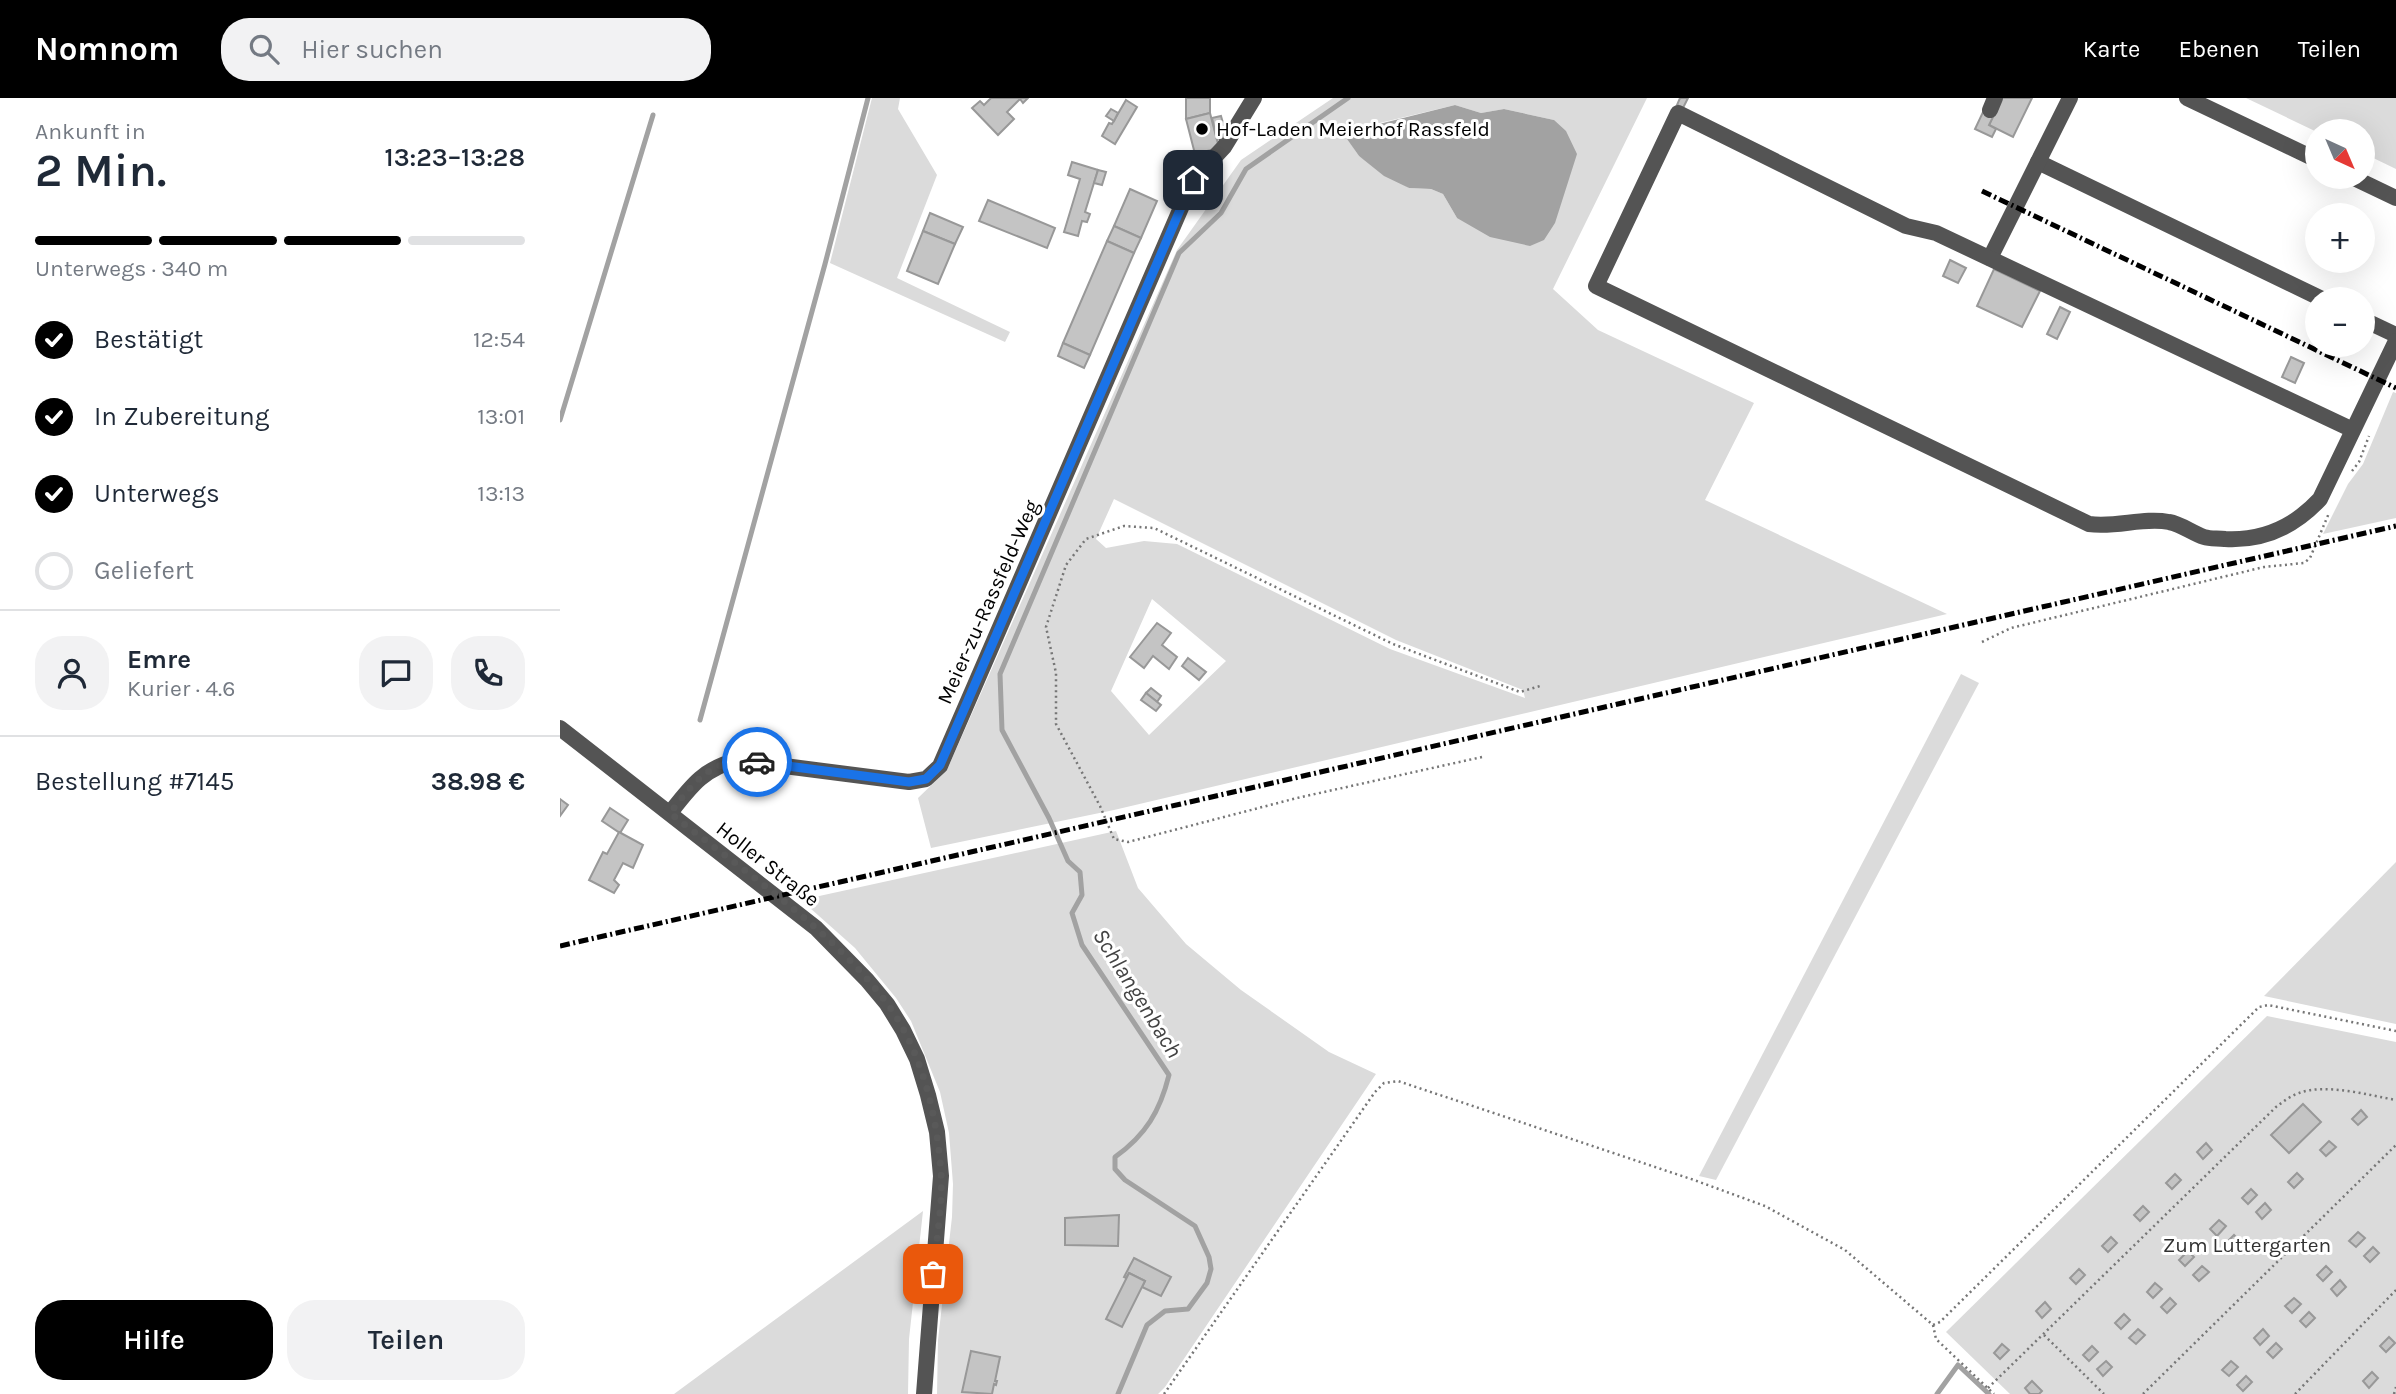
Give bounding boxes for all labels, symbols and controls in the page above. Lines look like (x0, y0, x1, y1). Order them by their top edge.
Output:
search box (221, 18, 711, 81)
text: Nomnom (35, 30, 179, 68)
icon: search (245, 30, 283, 68)
text: Hier suchen (301, 34, 443, 65)
text: Karte (2083, 35, 2140, 63)
text: Ebenen (2178, 35, 2260, 63)
text: Teilen (2298, 35, 2361, 63)
place label: Hof-Laden Meierhof Rassfeld (1216, 117, 1490, 141)
text: Ankunft in (35, 118, 146, 145)
north arrow (2305, 119, 2375, 189)
map controls (2305, 119, 2375, 357)
marker: Hof-Laden Meierhof Rassfeld (1194, 121, 1210, 137)
text: 13:23–13:28 (385, 142, 525, 173)
text: 2 Min. (35, 144, 166, 198)
pin (1163, 150, 1223, 210)
icon: home (1174, 161, 1212, 199)
button: + (2305, 203, 2375, 273)
text: Unterwegs · 340 m (35, 255, 228, 282)
button: − (2305, 287, 2375, 357)
icon: check (35, 321, 73, 359)
text: Bestätigt (94, 324, 203, 355)
text: 12:54 (473, 326, 525, 353)
icon: check (35, 398, 73, 436)
text: In Zubereitung (94, 401, 269, 432)
text: 13:01 (477, 403, 525, 430)
icon: check (35, 475, 73, 513)
text: Unterwegs (94, 478, 220, 509)
text: 13:13 (477, 480, 525, 507)
street label: Meier-zu-Rassfeld-Weg (932, 496, 1044, 708)
text: Geliefert (94, 555, 194, 586)
button: person (35, 636, 109, 710)
button: chat (359, 636, 433, 710)
button: phone (451, 636, 525, 710)
text: Emre (127, 644, 191, 675)
text: Kurier · 4.6 (127, 675, 235, 702)
courier (722, 727, 792, 797)
icon: car (738, 743, 776, 781)
text: Bestellung #7145 (35, 766, 234, 797)
text: 38.98 € (431, 766, 525, 797)
street label: Holler Straße (712, 816, 824, 912)
water label: Schlangenbach (1087, 924, 1188, 1063)
park label: Zum Luttergarten (2163, 1233, 2331, 1257)
pin (903, 1244, 963, 1304)
icon: bag (914, 1255, 952, 1293)
button: Hilfe (35, 1300, 273, 1380)
button: Teilen (287, 1300, 525, 1380)

